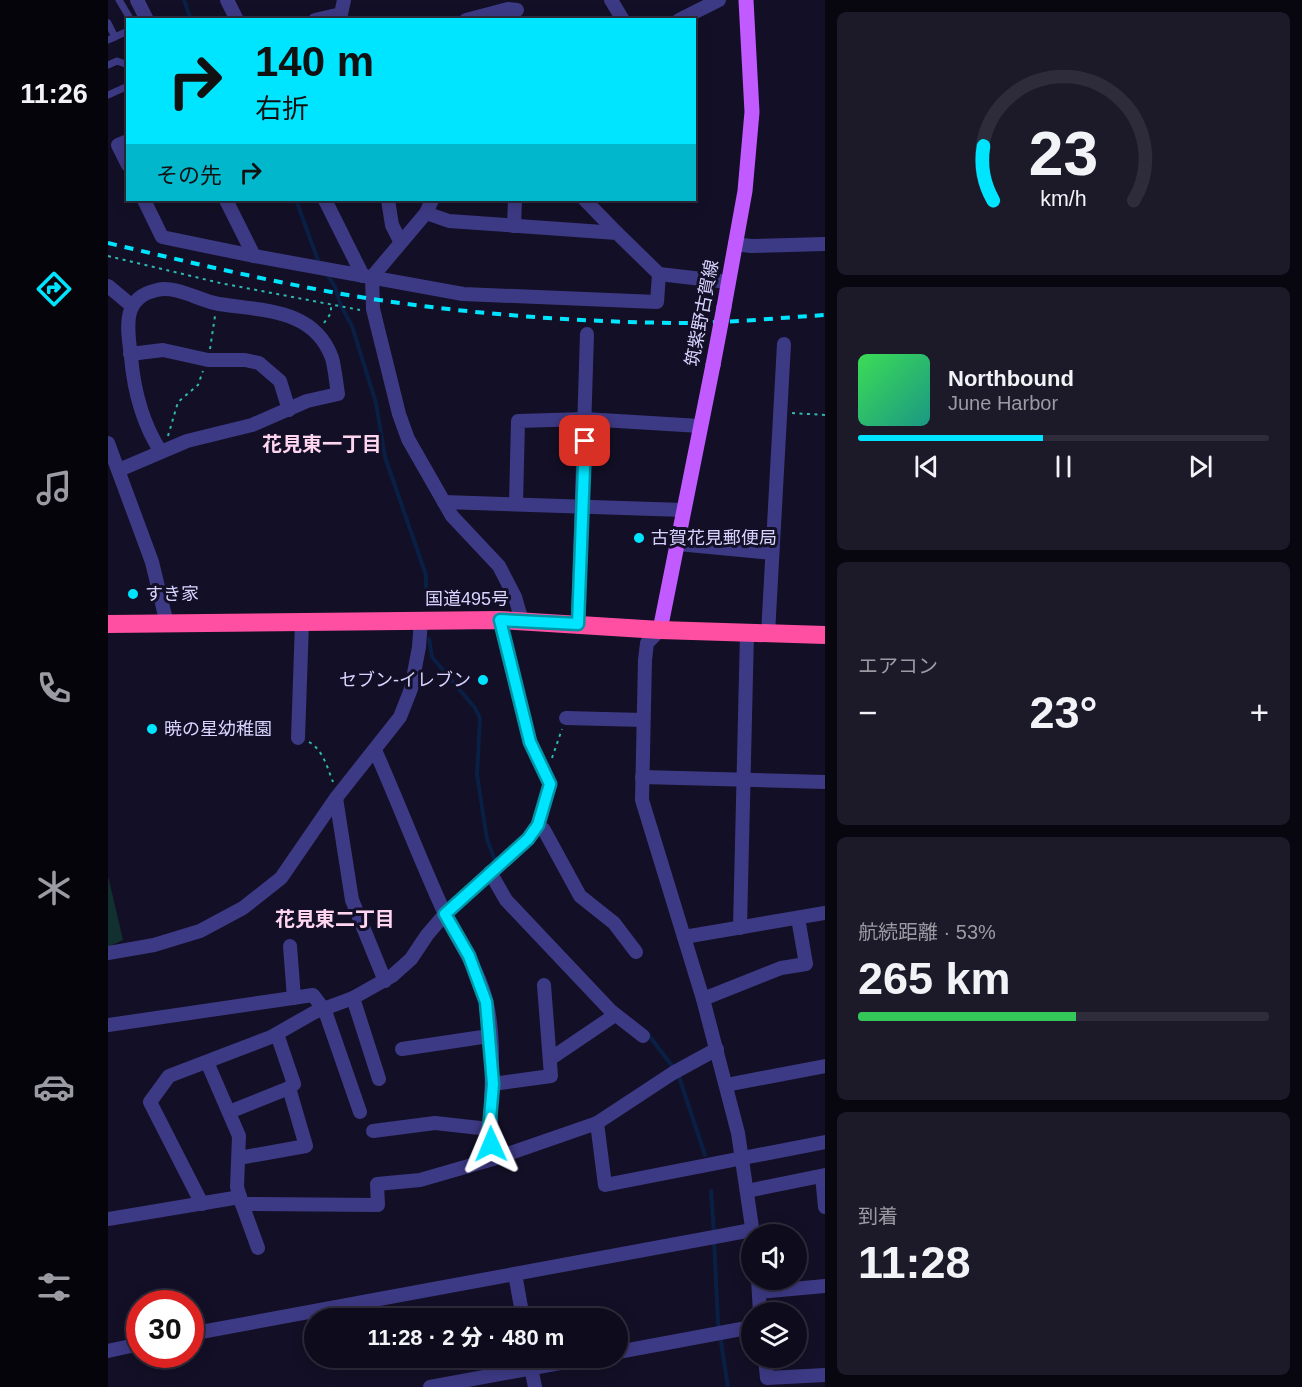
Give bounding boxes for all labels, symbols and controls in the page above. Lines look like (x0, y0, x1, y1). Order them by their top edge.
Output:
text: 140 m (255, 38, 374, 85)
icon: right (156, 42, 234, 120)
text: 11:26 (20, 79, 88, 109)
text: 右折 (255, 94, 309, 124)
text: 23 (1029, 119, 1098, 188)
icon: right (234, 156, 267, 189)
text: その先 (156, 163, 222, 188)
text: km/h (1040, 187, 1087, 211)
street label: 筑紫野古賀線 (682, 258, 722, 368)
icon: directions (33, 268, 75, 310)
text: Northbound (948, 366, 1074, 391)
text: June Harbor (948, 392, 1058, 414)
pin (559, 415, 610, 466)
icon: arrive (568, 424, 601, 457)
district label: 花見東一丁目 (262, 433, 382, 455)
icon: previous (910, 450, 943, 483)
icon: pause (1047, 450, 1080, 483)
icon: next (1184, 450, 1217, 483)
icon: music (33, 467, 75, 509)
place label: 古賀花見郵便局 (651, 528, 777, 548)
marker: 古賀花見郵便局 (632, 531, 646, 545)
place label: すき家 (145, 584, 199, 604)
marker: すき家 (126, 587, 140, 601)
street label: 国道495号 (425, 589, 509, 609)
text: エアコン (858, 655, 938, 677)
icon: phone (33, 667, 75, 709)
place label: セブン-イレブン (339, 670, 471, 690)
marker: セブン-イレブン (476, 673, 490, 687)
text: 23° (1029, 687, 1098, 738)
text: − (858, 694, 877, 731)
text: + (1250, 694, 1269, 731)
place label: 暁の星幼稚園 (164, 719, 272, 739)
marker: 暁の星幼稚園 (145, 722, 159, 736)
icon: climate (33, 867, 75, 909)
district label: 花見東二丁目 (275, 908, 395, 930)
text: 航続距離 · 53% (858, 921, 996, 943)
text: 265 km (858, 953, 1011, 1004)
icon: car (33, 1066, 75, 1108)
position arrow (459, 1112, 523, 1176)
text: 到着 (858, 1205, 898, 1227)
map controls (741, 1224, 807, 1368)
button: sound (741, 1224, 807, 1290)
text: 11:28 (858, 1237, 971, 1288)
icon: filters (33, 1266, 75, 1308)
speed limit sign: 30 (126, 1290, 204, 1368)
button: layers (741, 1302, 807, 1368)
text: 11:28 · 2 分 · 480 m (368, 1325, 564, 1350)

